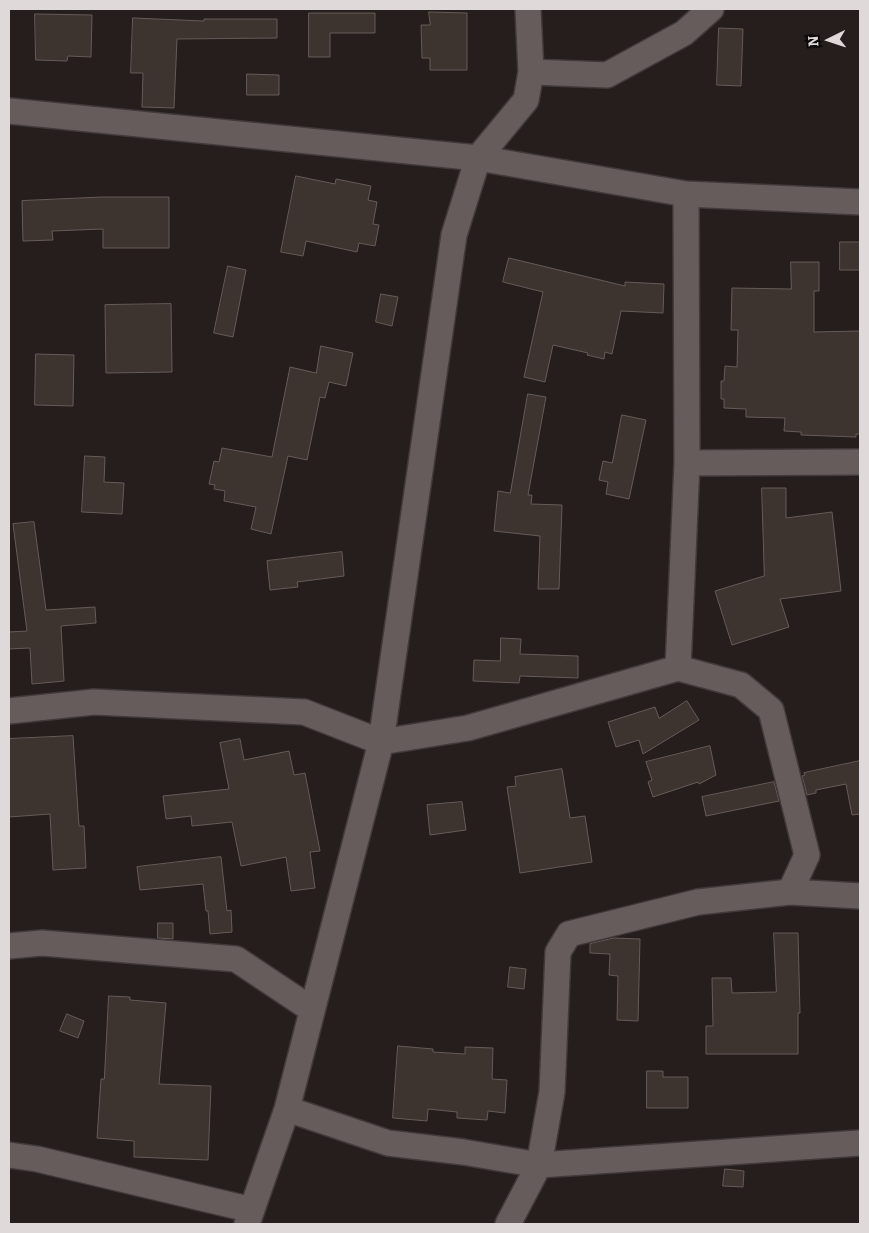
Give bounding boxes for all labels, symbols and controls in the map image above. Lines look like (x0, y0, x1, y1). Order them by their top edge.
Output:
north arrow (804, 15, 854, 65)
text: N (805, 35, 822, 47)

